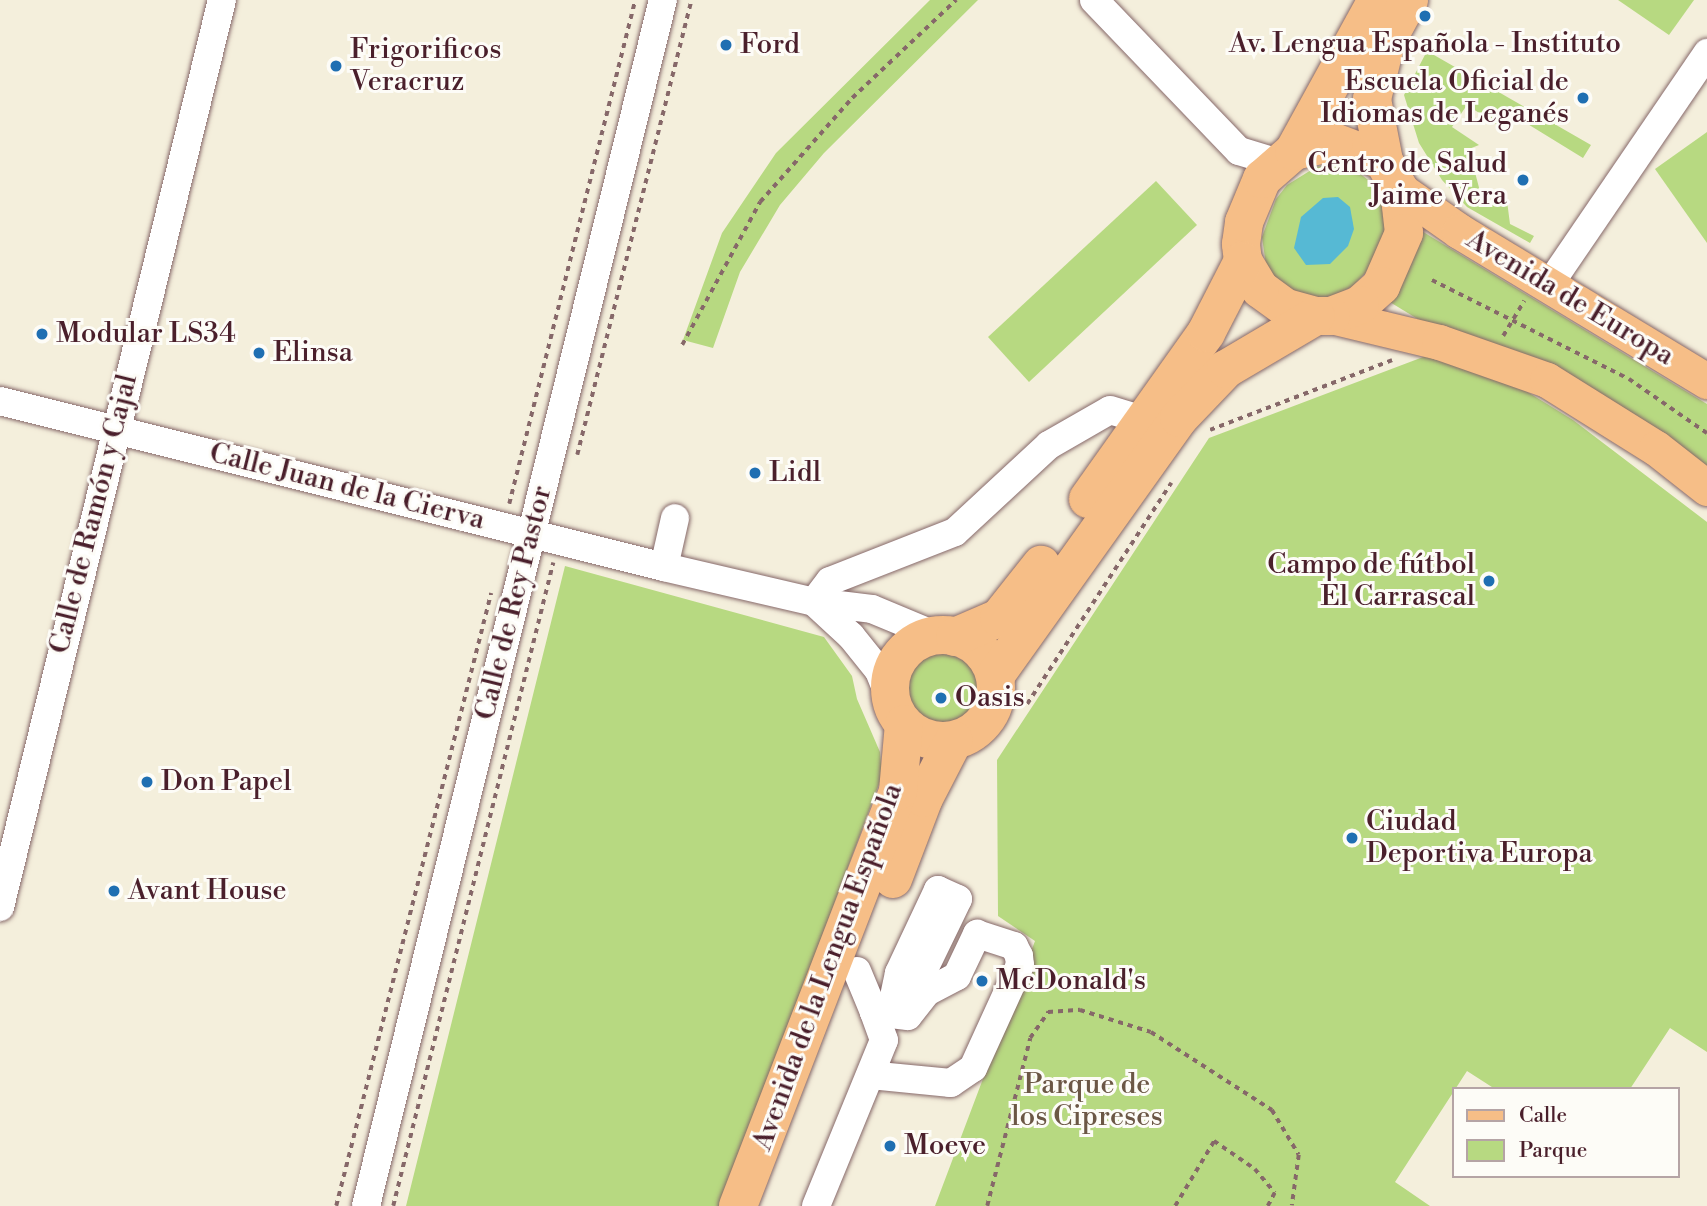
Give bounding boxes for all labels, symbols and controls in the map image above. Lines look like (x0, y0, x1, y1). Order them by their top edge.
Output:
marker: Av. Lengua Española - Instituto (1417, 8, 1433, 24)
place label: Av. Lengua Española - Instituto (1229, 27, 1621, 61)
place label: Ford (740, 28, 800, 62)
place label: Frigorificos Veracruz (350, 33, 501, 99)
marker: Ford (718, 37, 734, 53)
marker: Frigorificos Veracruz (328, 58, 344, 74)
place label: Escuela Oficial de Idiomas de Leganés (1321, 65, 1569, 131)
marker: Escuela Oficial de Idiomas de Leganés (1575, 90, 1591, 106)
place label: Centro de Salud Jaime Vera (1308, 147, 1507, 213)
marker: Centro de Salud Jaime Vera (1513, 170, 1533, 190)
street label: Avenida de Europa (1460, 223, 1680, 373)
place label: Modular LS34 (56, 317, 236, 351)
marker: Modular LS34 (34, 326, 50, 342)
place label: Elinsa (273, 336, 353, 370)
marker: Elinsa (251, 345, 267, 361)
street label: Calle de Ramón y Cajal (43, 371, 145, 657)
street label: Calle Juan de la Cierva (206, 437, 488, 537)
place label: Lidl (769, 456, 821, 490)
marker: Lidl (747, 465, 763, 481)
street label: Calle de Rey Pastor (469, 483, 559, 723)
place label: Campo de fútbol El Carrascal (1267, 548, 1475, 614)
marker: Campo de fútbol El Carrascal (1481, 573, 1497, 589)
place label: Oasis (955, 681, 1025, 715)
marker: Oasis (933, 690, 949, 706)
place label: Don Papel (161, 765, 291, 799)
marker: Don Papel (139, 774, 155, 790)
street label: Avenida de la Lengua Española (746, 779, 910, 1155)
place label: Ciudad Deportiva Europa (1366, 805, 1593, 871)
marker: Ciudad Deportiva Europa (1344, 830, 1360, 846)
place label: Avant House (128, 874, 287, 908)
marker: Avant House (106, 883, 122, 899)
place label: McDonald's (996, 964, 1146, 998)
marker: McDonald's (974, 973, 990, 989)
park label: Parque de los Cipreses (1011, 1068, 1163, 1134)
legend (1452, 1087, 1679, 1178)
text: Calle (1519, 1103, 1567, 1129)
place label: Moeve (904, 1129, 986, 1163)
marker: Moeve (882, 1138, 898, 1154)
text: Parque (1519, 1138, 1587, 1164)

